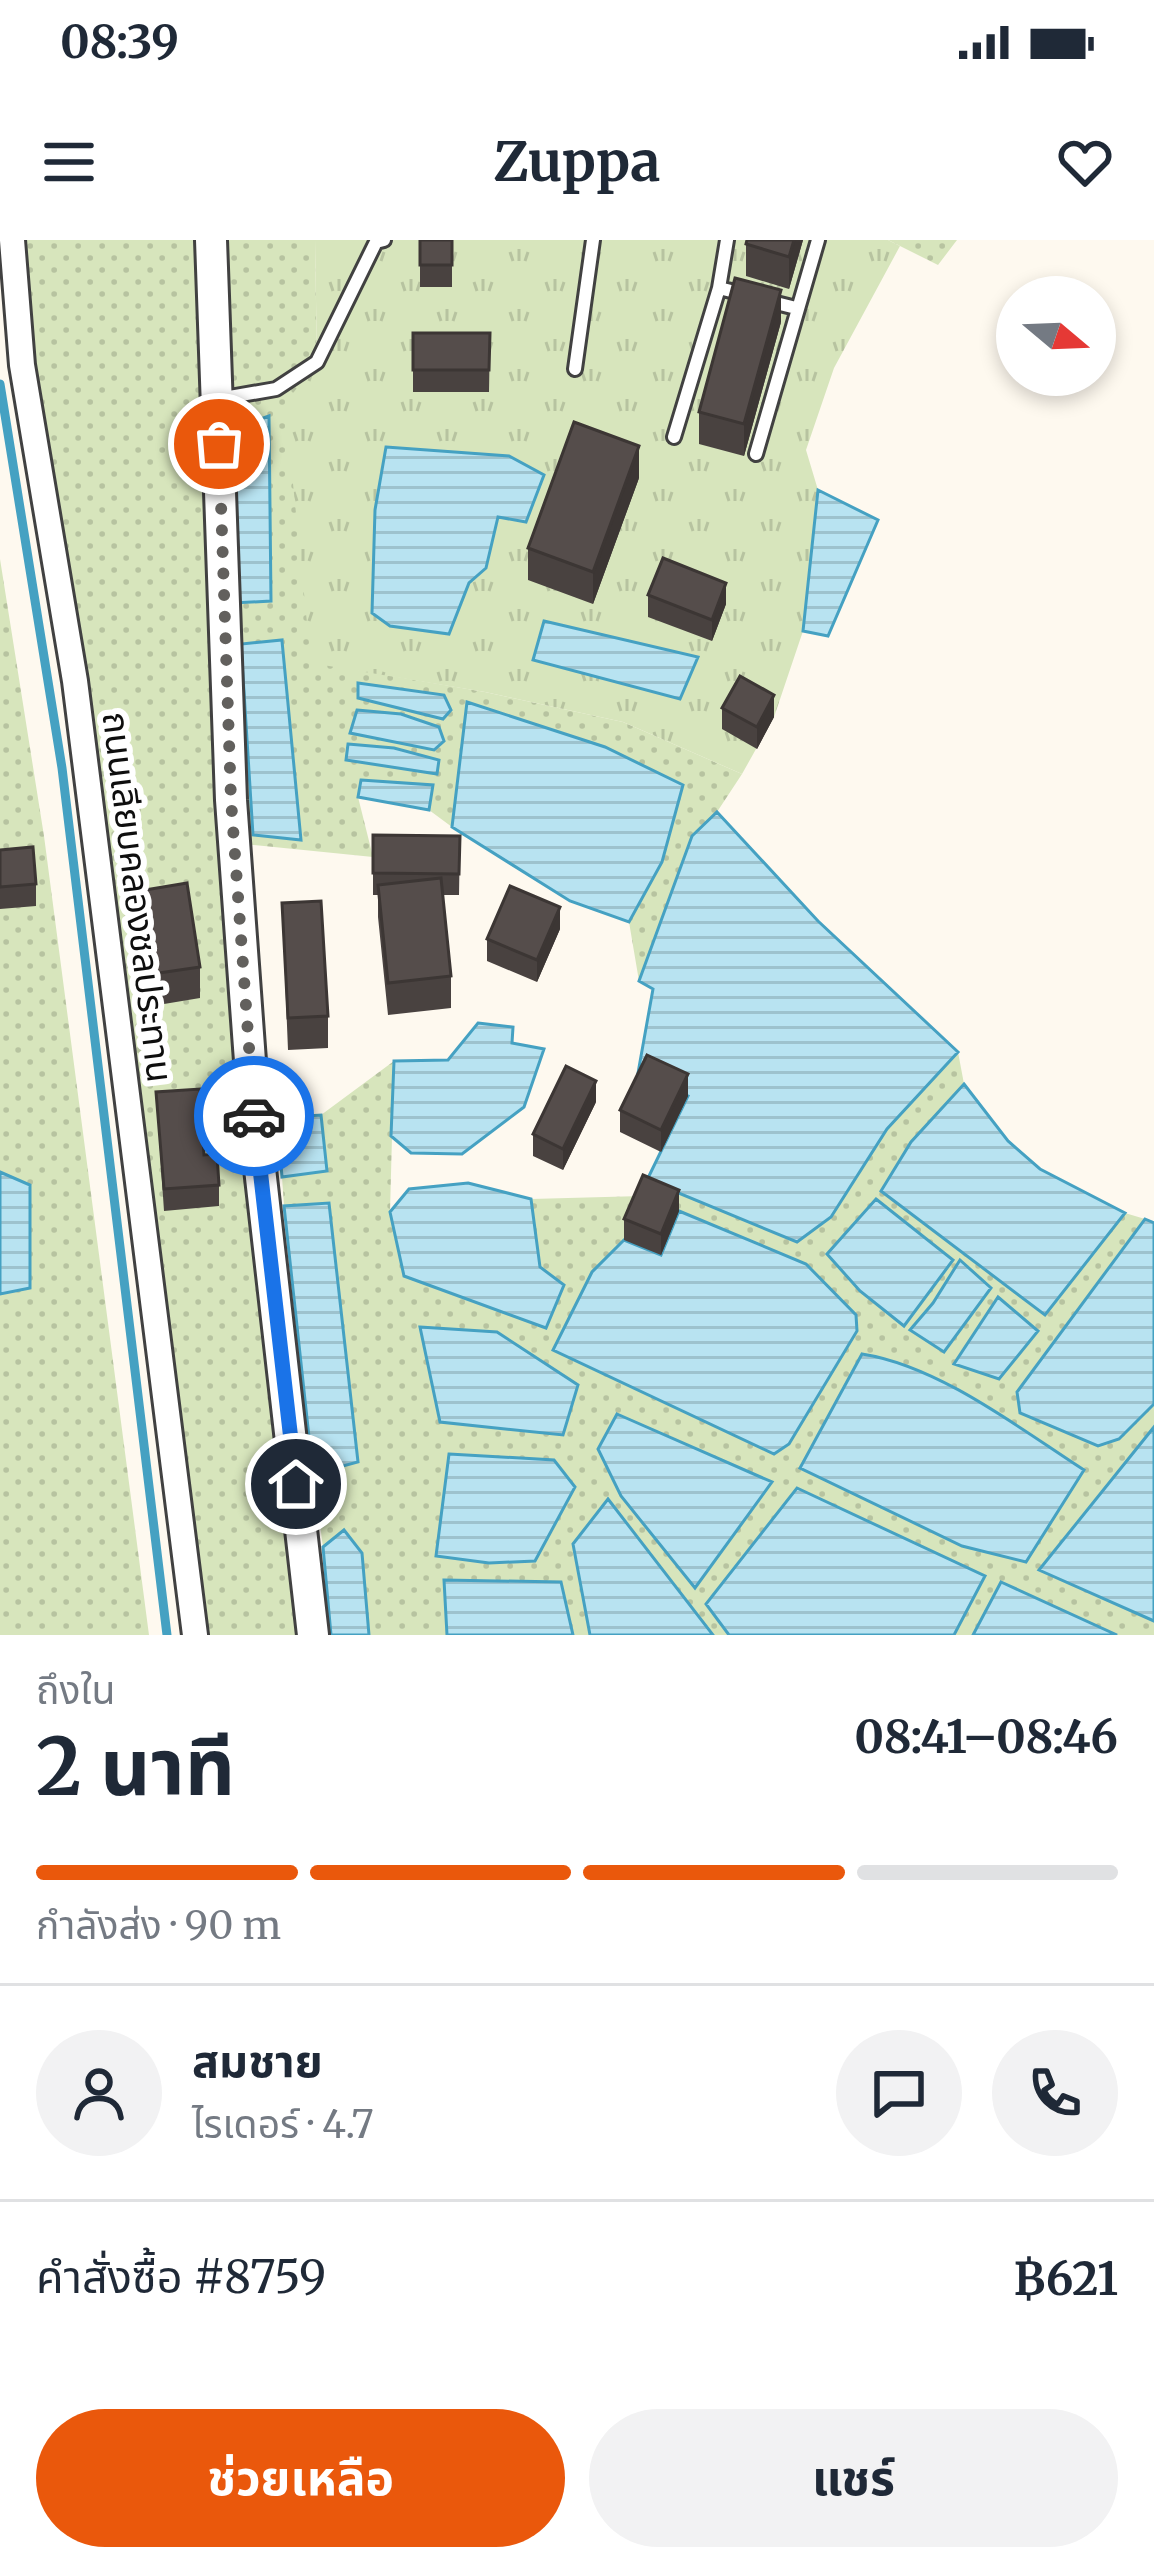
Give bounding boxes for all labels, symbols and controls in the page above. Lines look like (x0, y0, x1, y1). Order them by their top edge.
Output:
text: 08:39 (60, 14, 179, 70)
text: Zuppa (494, 128, 660, 196)
icon: menu (36, 129, 102, 195)
icon: heart (1052, 129, 1118, 195)
north arrow (996, 276, 1116, 396)
map controls (996, 276, 1116, 396)
pin (168, 393, 270, 495)
icon: bag (186, 411, 252, 477)
street label: ถนนเลียบคลองชลประทาน (92, 709, 183, 1085)
courier (194, 1056, 314, 1176)
icon: car (221, 1083, 287, 1149)
pin (245, 1433, 347, 1535)
icon: home (263, 1451, 329, 1517)
text: ถึงใน (36, 1666, 115, 1715)
text: 08:41–08:46 (854, 1709, 1118, 1765)
text: 2 นาที (36, 1718, 235, 1816)
text: กำลังส่ง · 90 m (36, 1901, 281, 1950)
button: person (36, 2030, 162, 2156)
button: chat (836, 2030, 962, 2156)
button: phone (992, 2030, 1118, 2156)
text: สมชาย (192, 2033, 323, 2089)
text: ไรเดอร์ · 4.7 (192, 2100, 374, 2149)
text: คำสั่งซื้อ #8759 (36, 2249, 326, 2305)
text: ฿621 (1014, 2251, 1118, 2307)
button: ช่วยเหลือ (36, 2409, 565, 2547)
button: แชร์ (589, 2409, 1118, 2547)

